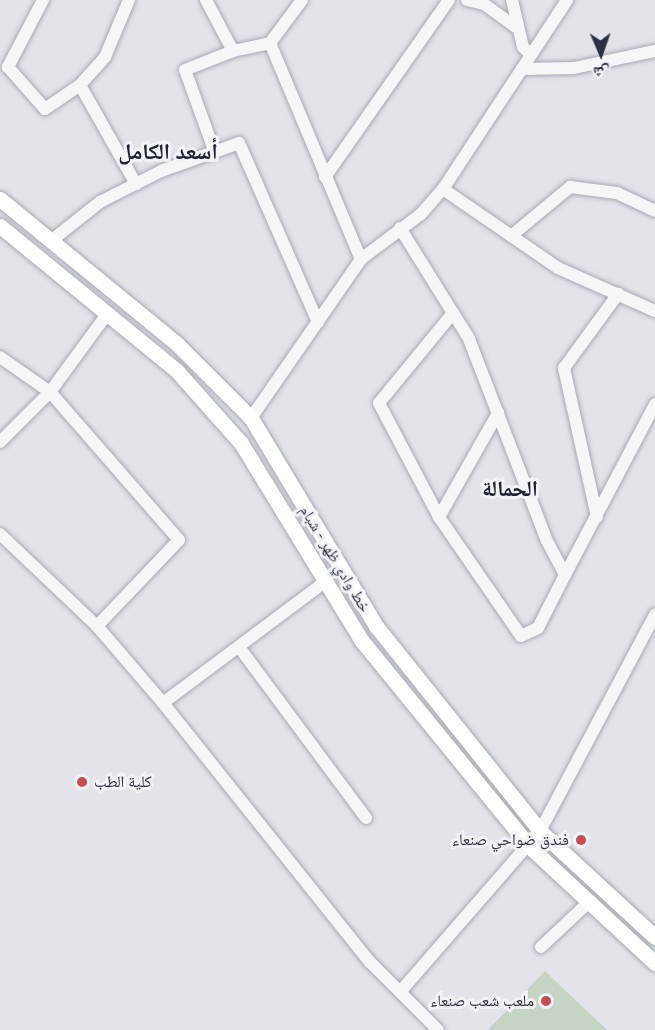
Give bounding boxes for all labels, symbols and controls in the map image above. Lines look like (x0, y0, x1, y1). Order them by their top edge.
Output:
north arrow (571, 24, 631, 84)
text: ش (593, 63, 610, 82)
district label: أسعد الكامل (118, 140, 218, 166)
district label: الحمالة (482, 477, 538, 503)
street label: خط وادي ظهر - شبام (296, 502, 374, 616)
place label: كلية الطب (94, 772, 152, 792)
marker: كلية الطب (75, 775, 89, 789)
place label: فندق ضواحي صنعاء (452, 830, 569, 850)
marker: فندق ضواحي صنعاء (574, 833, 588, 847)
place label: ملعب شعب صنعاء (430, 991, 534, 1011)
marker: ملعب شعب صنعاء (539, 994, 553, 1008)

